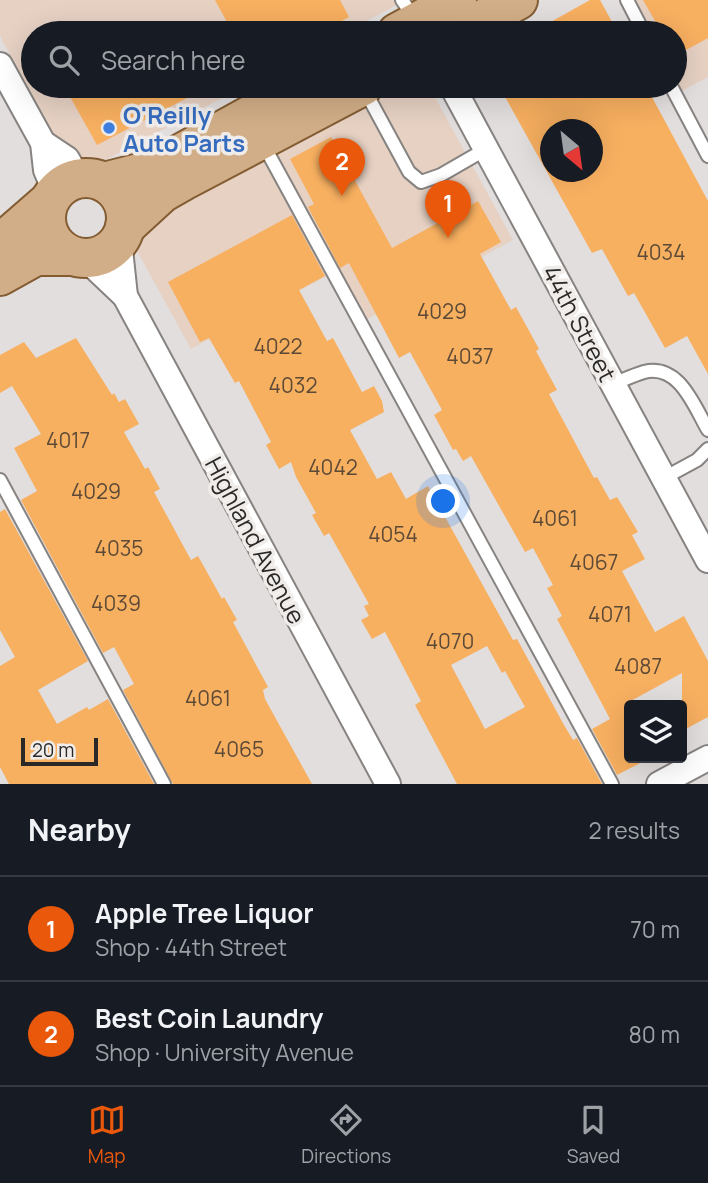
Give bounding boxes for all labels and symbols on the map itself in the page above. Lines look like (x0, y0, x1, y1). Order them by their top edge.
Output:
place label: O'Reilly Auto Parts (123, 98, 245, 159)
north arrow (540, 119, 603, 182)
marker: O'Reilly Auto Parts (101, 120, 117, 136)
pin: 2 (319, 138, 365, 196)
pin: 1 (425, 180, 471, 238)
house number: 4034 (636, 238, 686, 266)
street label: 44th Street (535, 259, 625, 387)
house number: 4029 (417, 297, 467, 325)
house number: 4022 (253, 332, 303, 360)
house number: 4037 (446, 342, 494, 370)
house number: 4032 (269, 371, 317, 399)
house number: 4017 (46, 426, 90, 454)
street label: Highland Avenue (198, 451, 314, 629)
house number: 4042 (308, 453, 358, 481)
house number: 4029 (71, 477, 121, 505)
your location (426, 484, 460, 518)
house number: 4061 (532, 504, 578, 532)
house number: 4054 (368, 520, 418, 548)
house number: 4035 (95, 534, 143, 562)
house number: 4067 (570, 548, 618, 576)
house number: 4039 (91, 589, 141, 617)
house number: 4071 (588, 600, 632, 628)
house number: 4070 (426, 627, 474, 655)
house number: 4087 (614, 652, 662, 680)
house number: 4061 (185, 684, 231, 712)
scale bar (21, 735, 98, 767)
house number: 4065 (214, 735, 264, 763)

